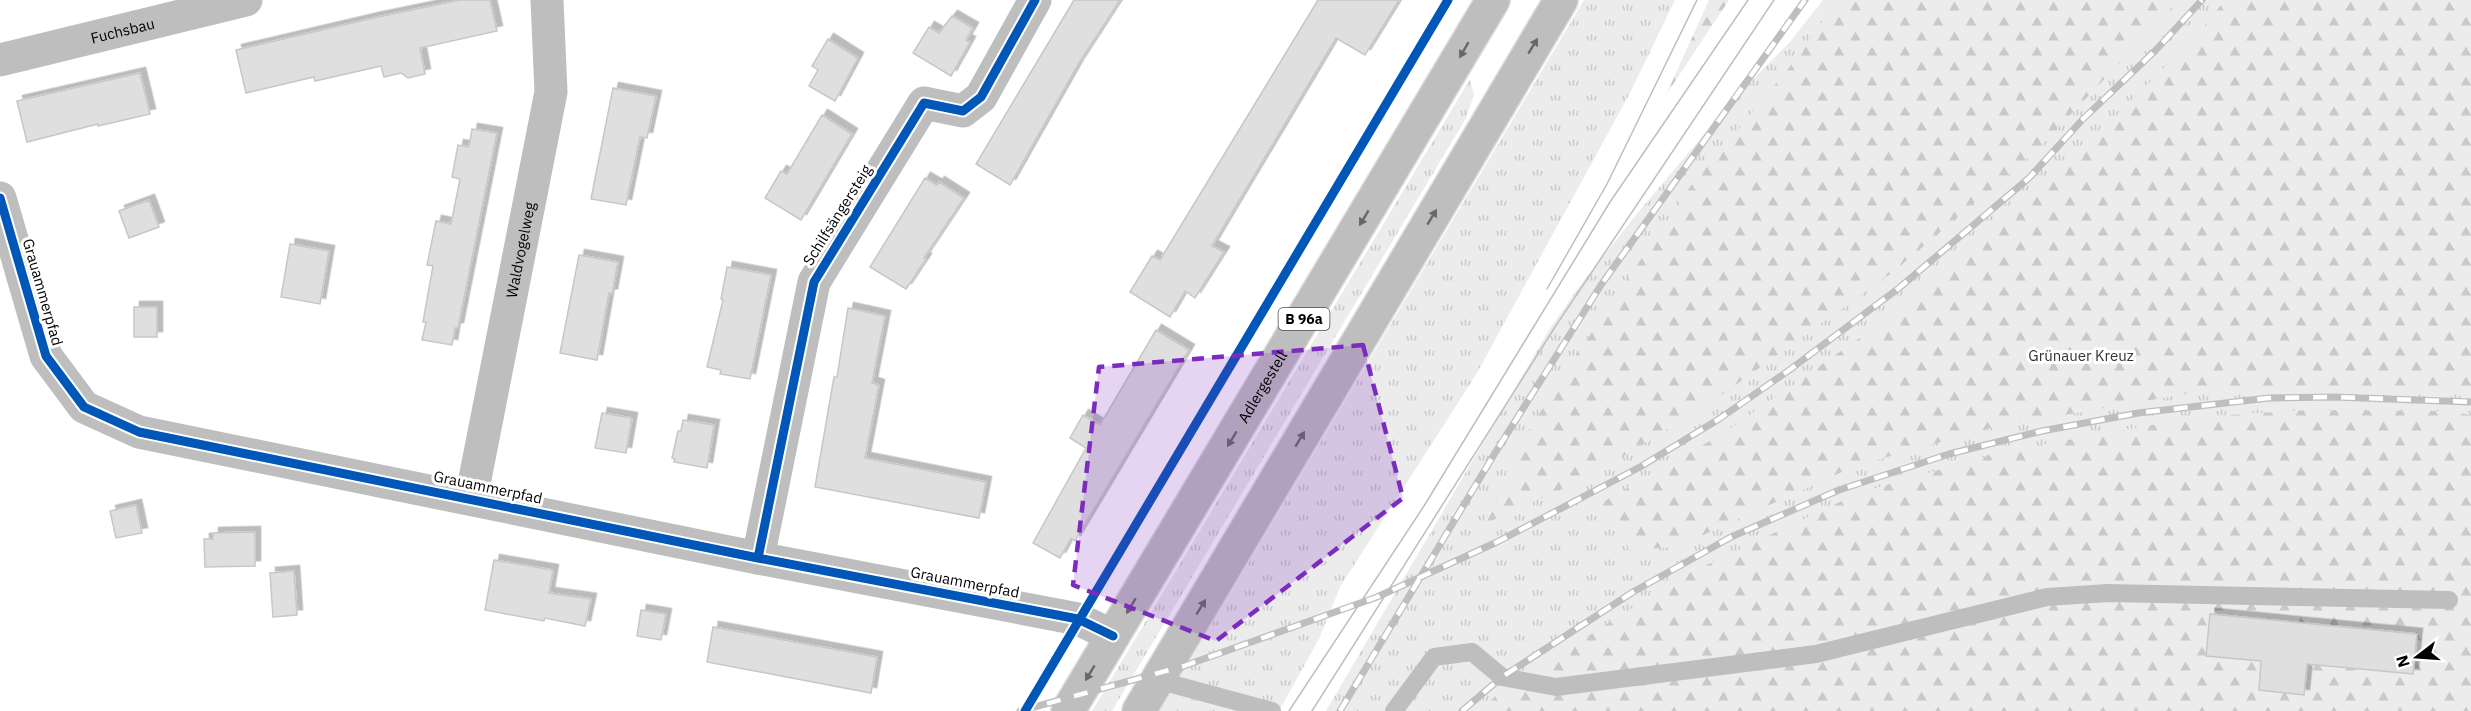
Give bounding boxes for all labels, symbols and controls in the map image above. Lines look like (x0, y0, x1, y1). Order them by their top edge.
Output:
street label: Fuchsbau (88, 13, 156, 47)
one-way arrow (1528, 38, 1539, 54)
one-way arrow (1458, 42, 1469, 58)
street label: Schilfsängersteig (798, 161, 876, 269)
street label: Waldvogelweg (501, 200, 539, 299)
one-way arrow (1427, 208, 1437, 225)
one-way arrow (1359, 210, 1370, 226)
street label: Grauammerpfad (19, 236, 67, 348)
road number: B 96a (1278, 308, 1330, 330)
park label: Grünauer Kreuz (2028, 346, 2134, 365)
street label: Adlergestell (1233, 347, 1291, 426)
one-way arrow (1226, 431, 1237, 447)
one-way arrow (1295, 431, 1306, 447)
street label: Grauammerpfad (432, 466, 544, 508)
street label: Grauammerpfad (909, 562, 1021, 602)
one-way arrow (1125, 598, 1136, 614)
one-way arrow (1195, 599, 1206, 615)
north arrow (2387, 627, 2447, 687)
text: N (2391, 653, 2414, 670)
one-way arrow (1085, 665, 1095, 682)

